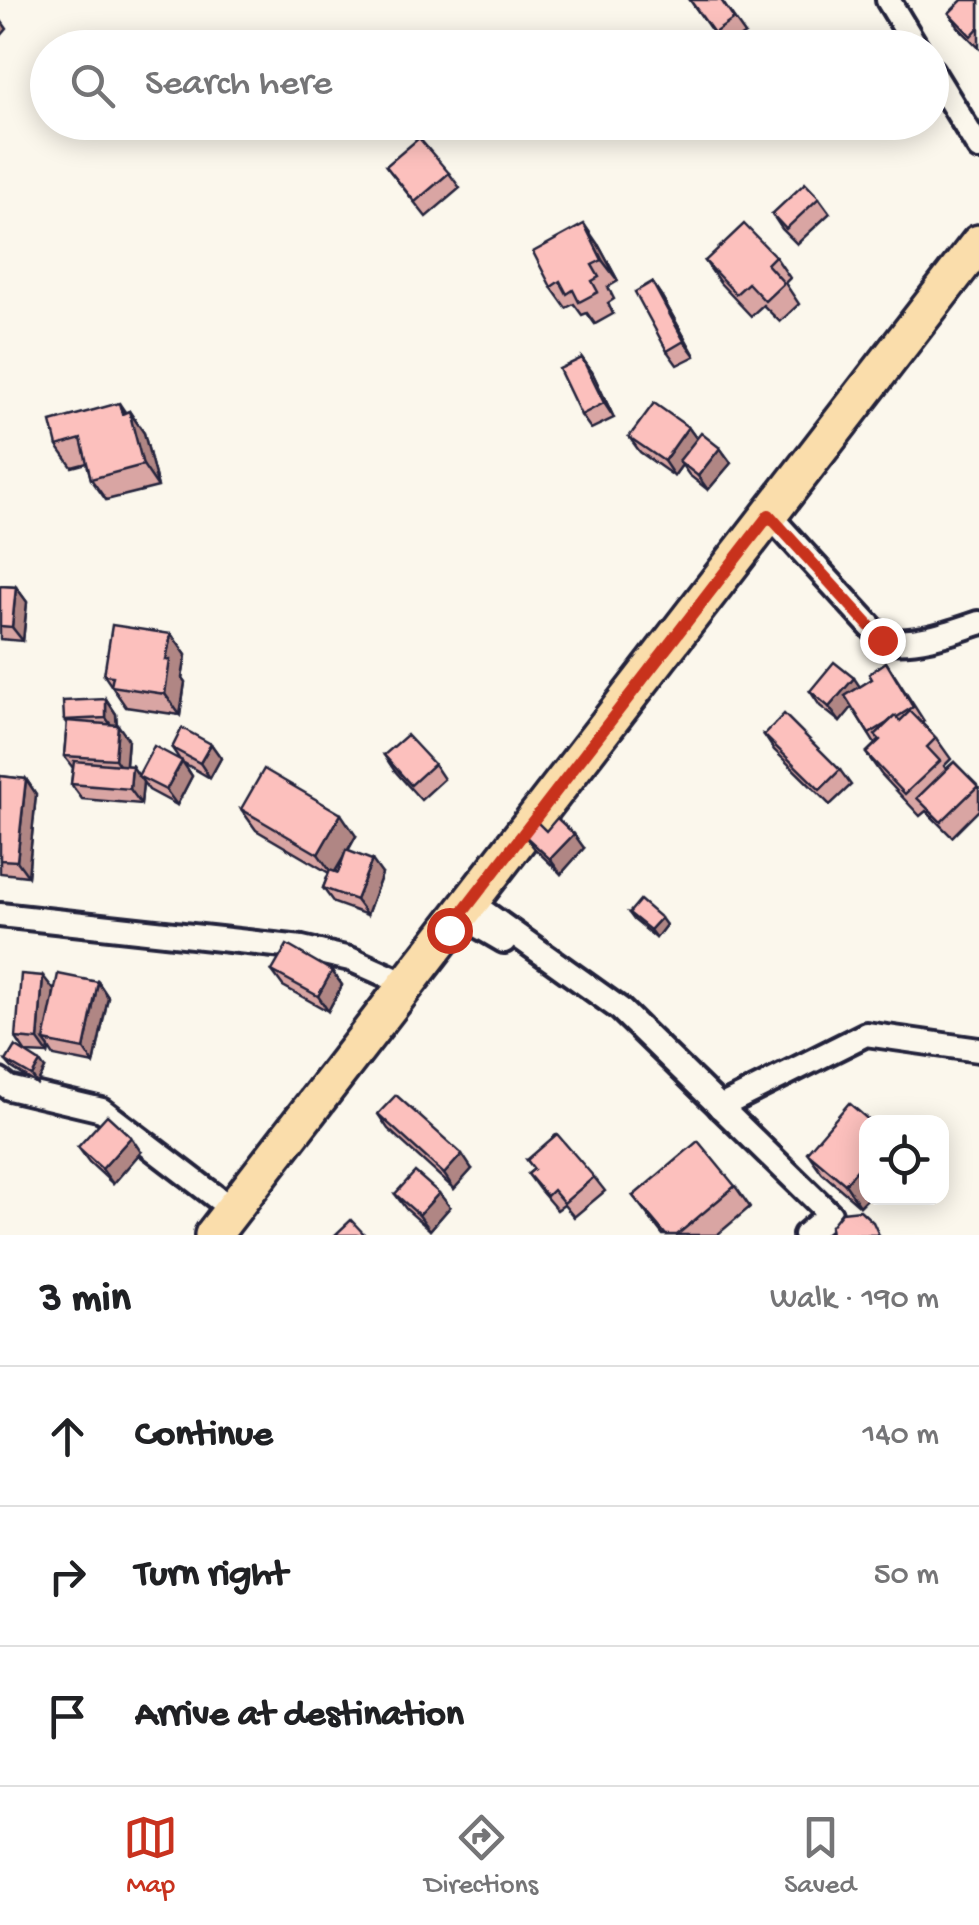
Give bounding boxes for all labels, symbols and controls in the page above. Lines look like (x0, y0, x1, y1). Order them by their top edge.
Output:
search box (30, 30, 949, 140)
icon: search (65, 58, 120, 113)
text: Search here (145, 63, 332, 107)
route end (860, 618, 906, 664)
route start (427, 908, 473, 954)
map controls (859, 1115, 949, 1205)
button: locate (859, 1115, 949, 1205)
text: 3 min (40, 1276, 131, 1325)
text: Walk · 190 m (770, 1281, 939, 1319)
icon: ahead (40, 1409, 95, 1464)
text: Continue (135, 1414, 273, 1458)
text: 140 m (862, 1417, 939, 1455)
icon: right (40, 1549, 95, 1604)
text: Turn right (135, 1554, 287, 1598)
text: 50 m (874, 1557, 939, 1595)
icon: arrive (40, 1689, 95, 1744)
text: Arrive at destination (135, 1694, 464, 1738)
tab: Map (123, 1810, 178, 1903)
tab: Directions (424, 1810, 538, 1903)
tab: Saved (784, 1810, 856, 1903)

